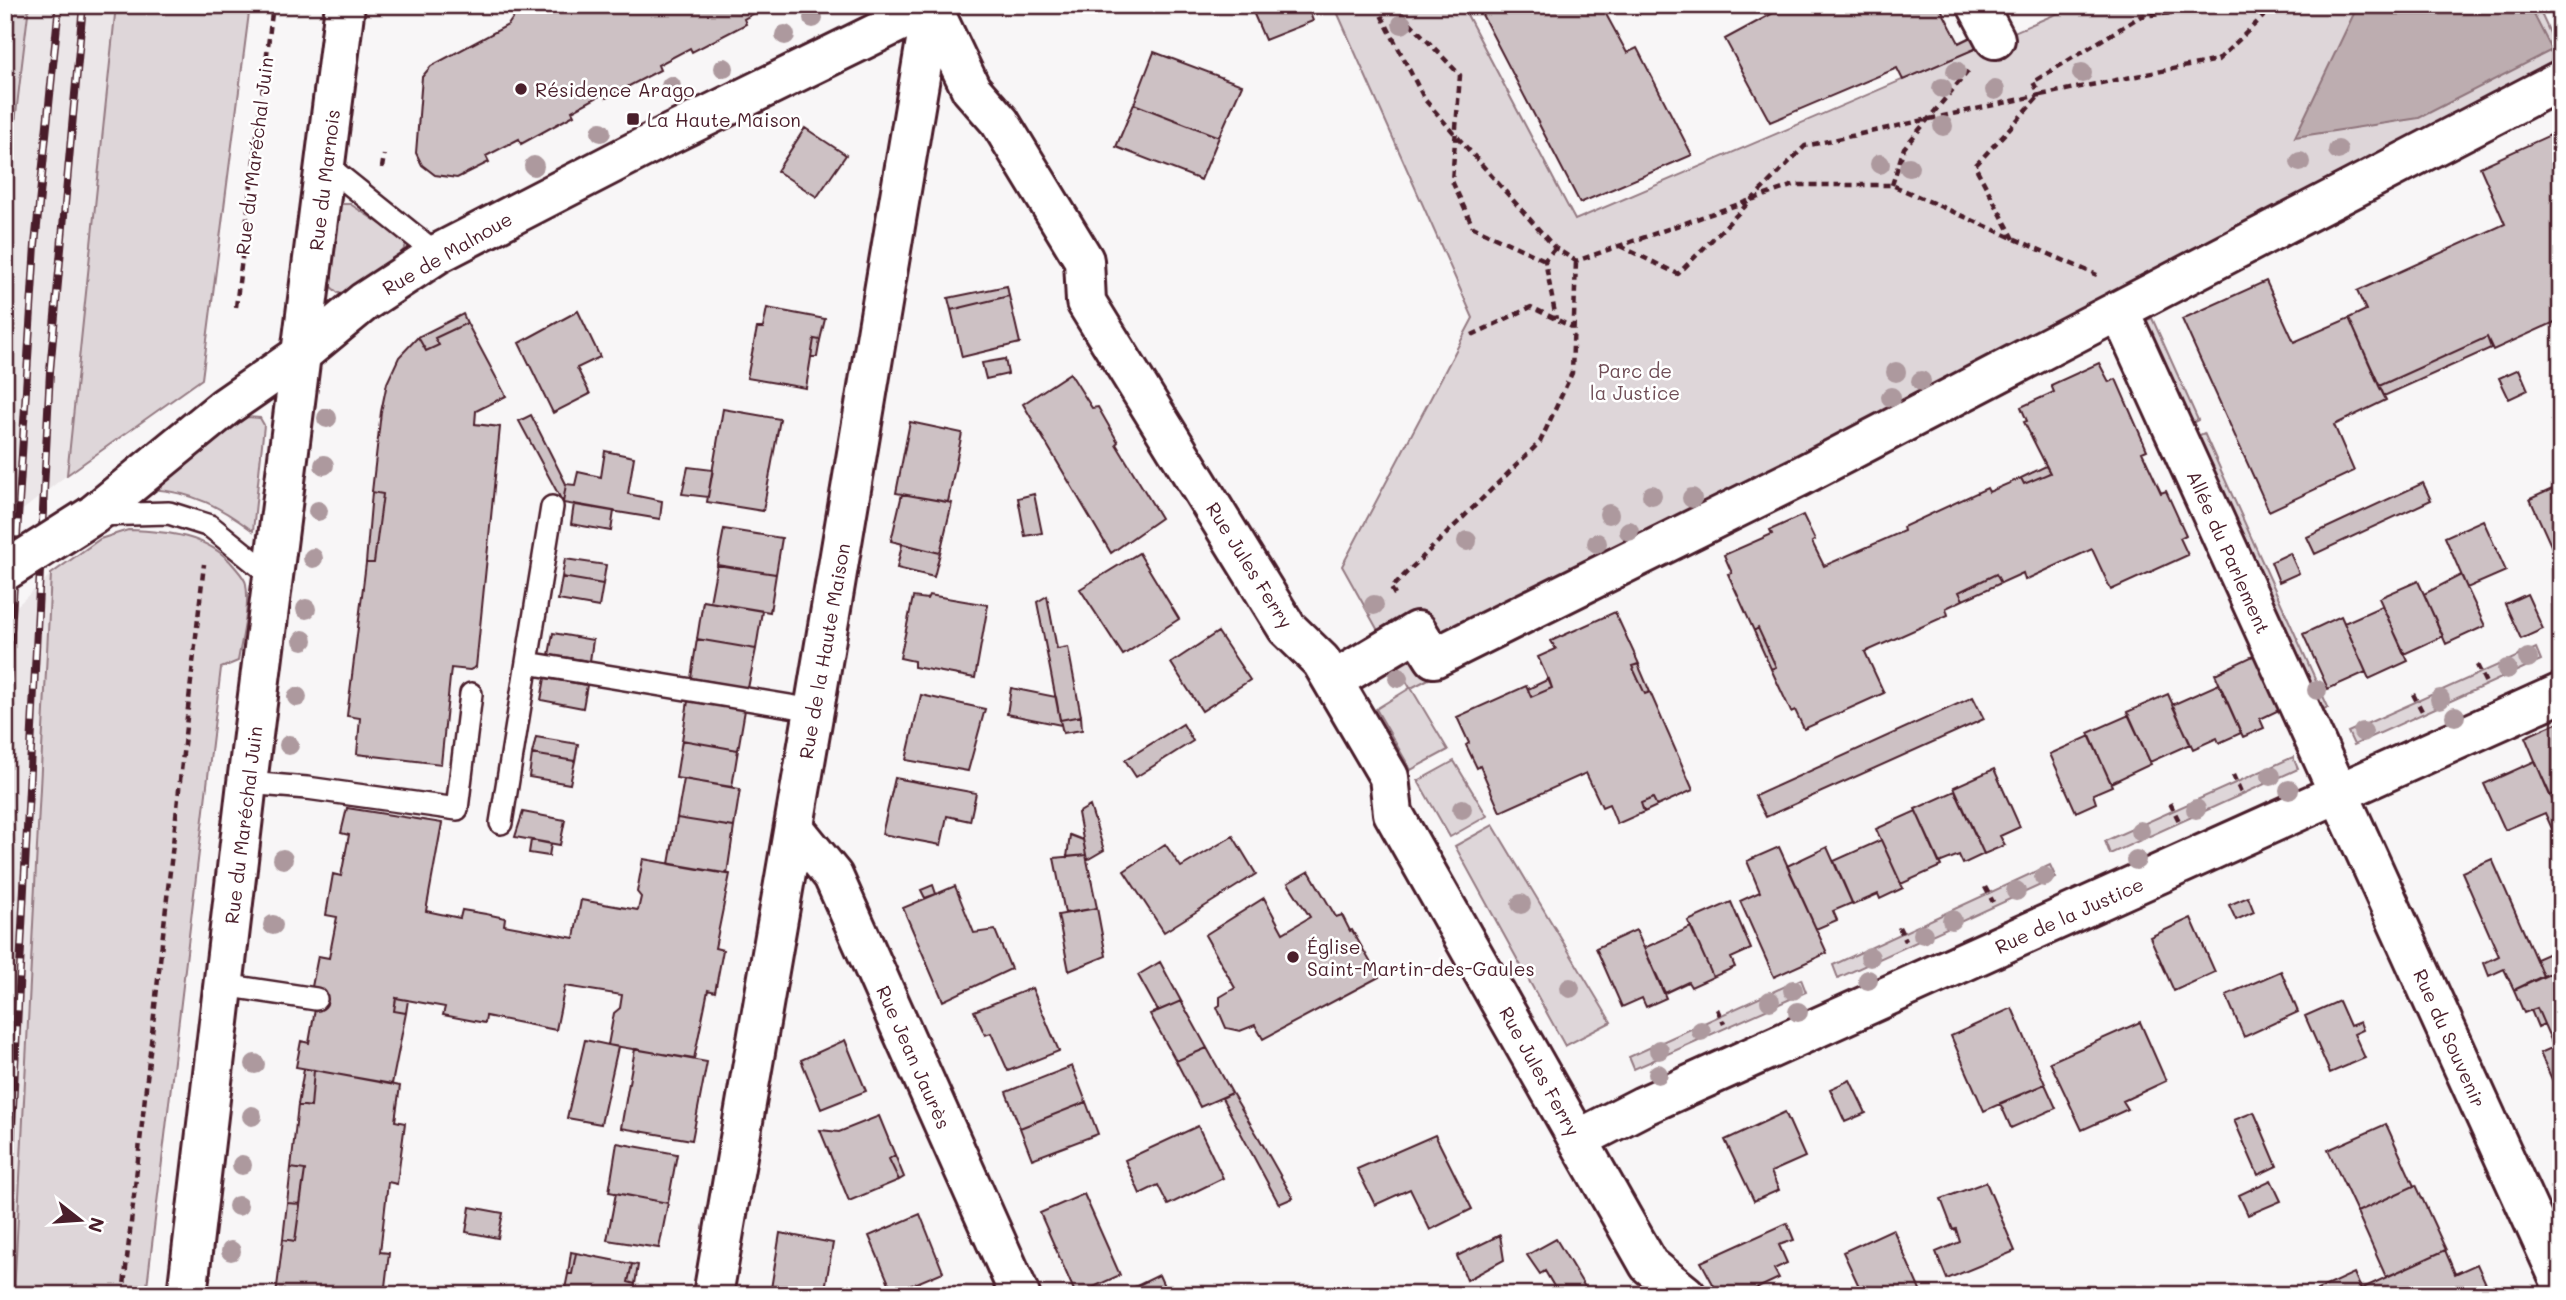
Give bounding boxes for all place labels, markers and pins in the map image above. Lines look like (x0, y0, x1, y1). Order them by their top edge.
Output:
place label: Résidence Arago (535, 77, 695, 102)
marker: Résidence Arago (513, 81, 529, 97)
place label: La Haute Maison (647, 107, 801, 132)
marker: La Haute Maison (625, 111, 641, 127)
place label: Église Saint-Martin-des-Gaules (1307, 934, 1535, 981)
marker: Église Saint-Martin-des-Gaules (1285, 949, 1301, 965)

